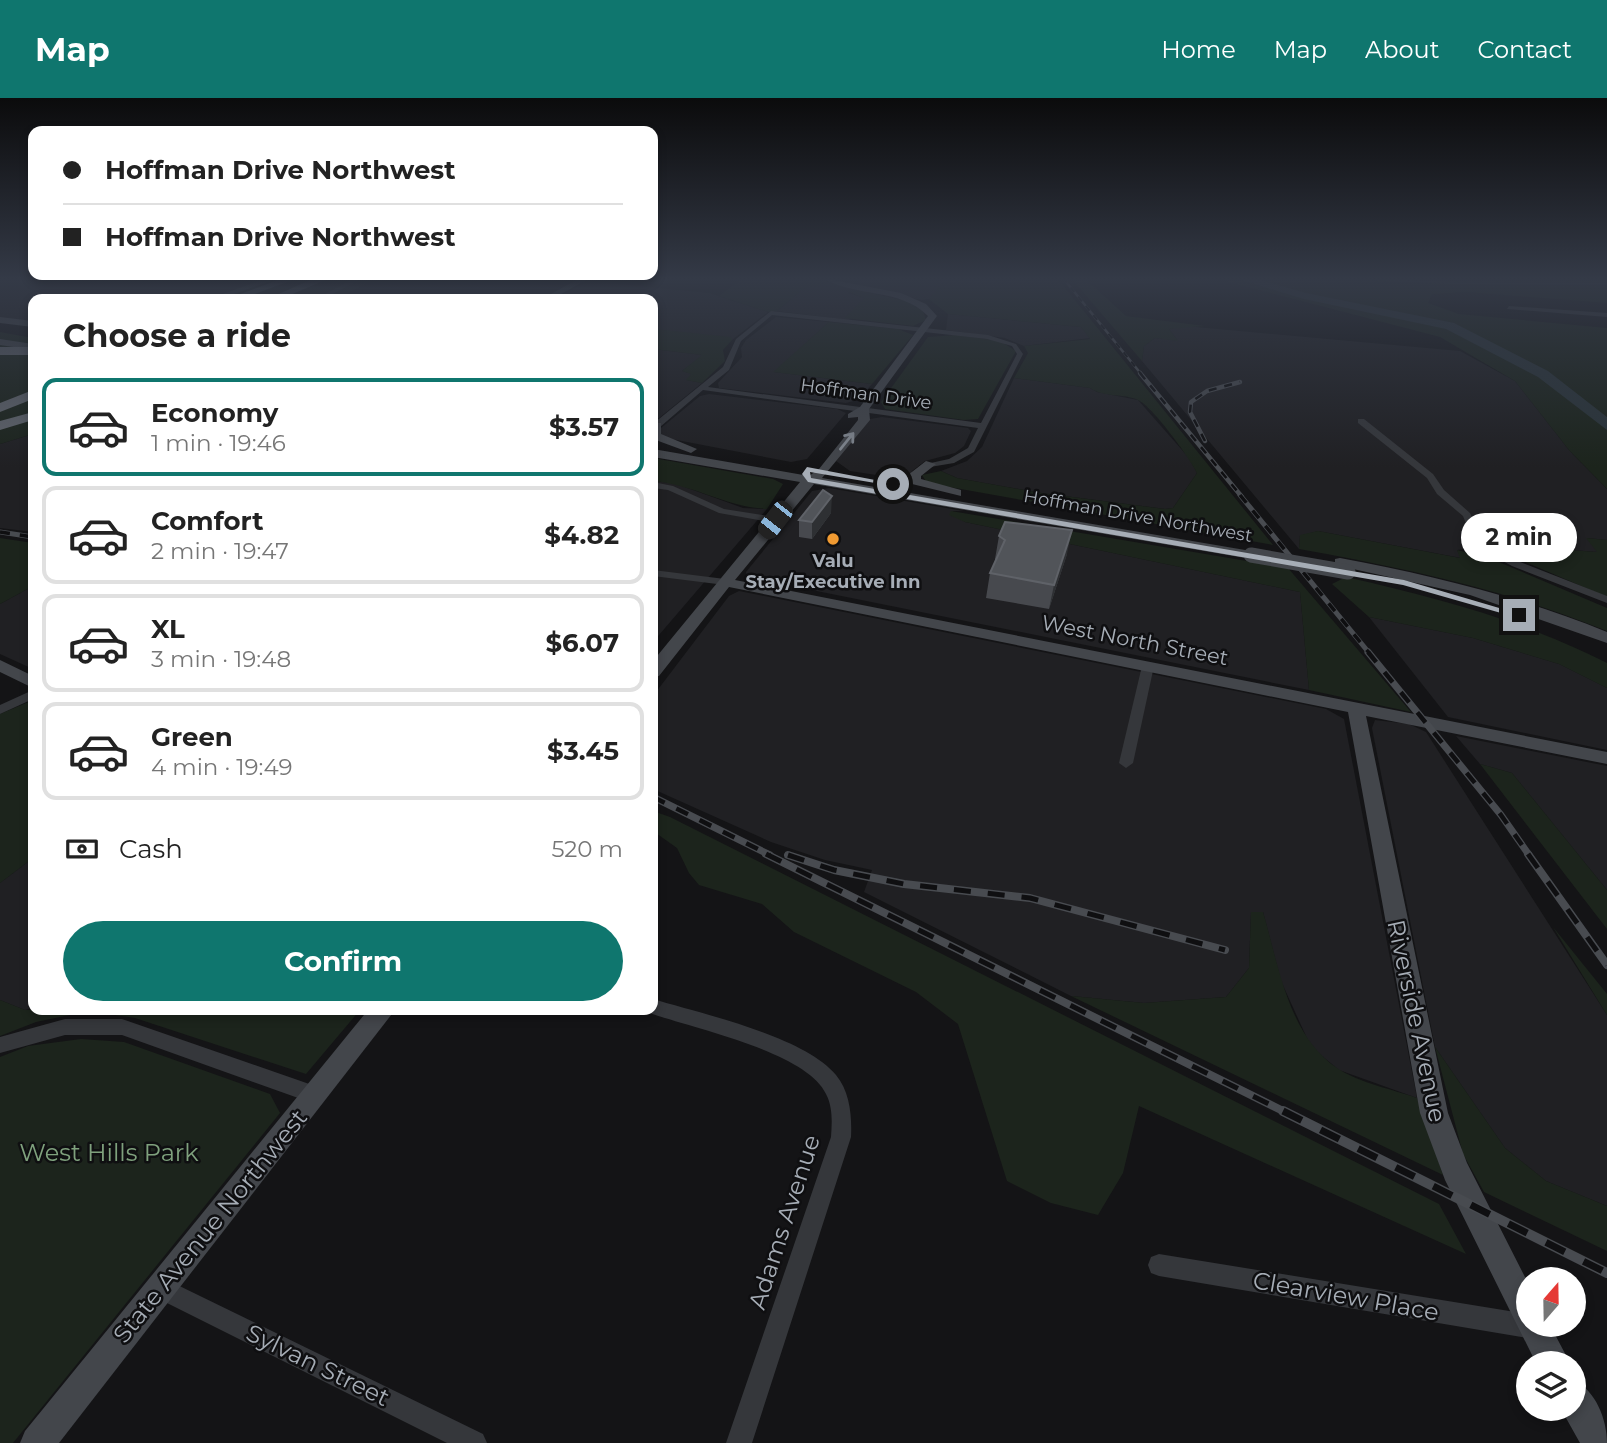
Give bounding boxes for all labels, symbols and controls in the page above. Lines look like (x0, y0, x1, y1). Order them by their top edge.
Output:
text: Map (35, 29, 110, 69)
text: Home (1161, 35, 1236, 64)
text: Map (1274, 35, 1327, 64)
text: About (1365, 35, 1439, 64)
text: Contact (1477, 35, 1572, 64)
text: Hoffman Drive Northwest (105, 154, 456, 186)
text: Hoffman Drive Northwest (105, 221, 456, 253)
text: Choose a ride (63, 316, 291, 355)
street label: Hoffman Drive (799, 374, 933, 414)
icon: car (67, 396, 130, 459)
text: Economy (151, 397, 278, 429)
text: $3.57 (549, 411, 619, 443)
text: 1 min · 19:46 (151, 429, 286, 457)
one-way arrow (839, 433, 854, 451)
route start (877, 468, 909, 500)
street label: Hoffman Drive Northwest (1022, 485, 1254, 547)
car (754, 497, 797, 543)
icon: car (67, 504, 130, 567)
text: Comfort (151, 505, 263, 537)
callout: 2 min (1461, 514, 1577, 562)
text: $4.82 (544, 519, 619, 551)
text: 2 min (1485, 523, 1553, 551)
marker: Valu Stay/Executive Inn (825, 531, 841, 547)
text: 2 min · 19:47 (151, 537, 289, 565)
place label: Valu Stay/Executive Inn (746, 550, 920, 593)
route end (1503, 599, 1535, 631)
street label: West North Street (1039, 610, 1231, 670)
icon: car (67, 612, 130, 675)
text: XL (151, 613, 185, 645)
text: $6.07 (545, 627, 619, 659)
text: 3 min · 19:48 (151, 645, 291, 673)
icon: car (67, 720, 130, 783)
text: Green (151, 721, 233, 753)
text: $3.45 (547, 735, 619, 767)
text: 4 min · 19:49 (151, 753, 292, 781)
icon: cash (63, 830, 101, 868)
text: Cash (119, 833, 183, 865)
text: 520 m (551, 835, 623, 863)
street label: Riverside Avenue (1381, 917, 1453, 1125)
button: Confirm (63, 921, 623, 1001)
street label: State Avenue Northwest (107, 1103, 313, 1349)
street label: Adams Avenue (742, 1131, 826, 1313)
park label: West Hills Park (19, 1138, 199, 1167)
street label: Clearview Place (1251, 1265, 1441, 1327)
north arrow (1516, 1267, 1586, 1337)
map controls (1516, 1267, 1586, 1421)
street label: Sylvan Street (242, 1318, 395, 1412)
button: layers (1516, 1351, 1586, 1421)

